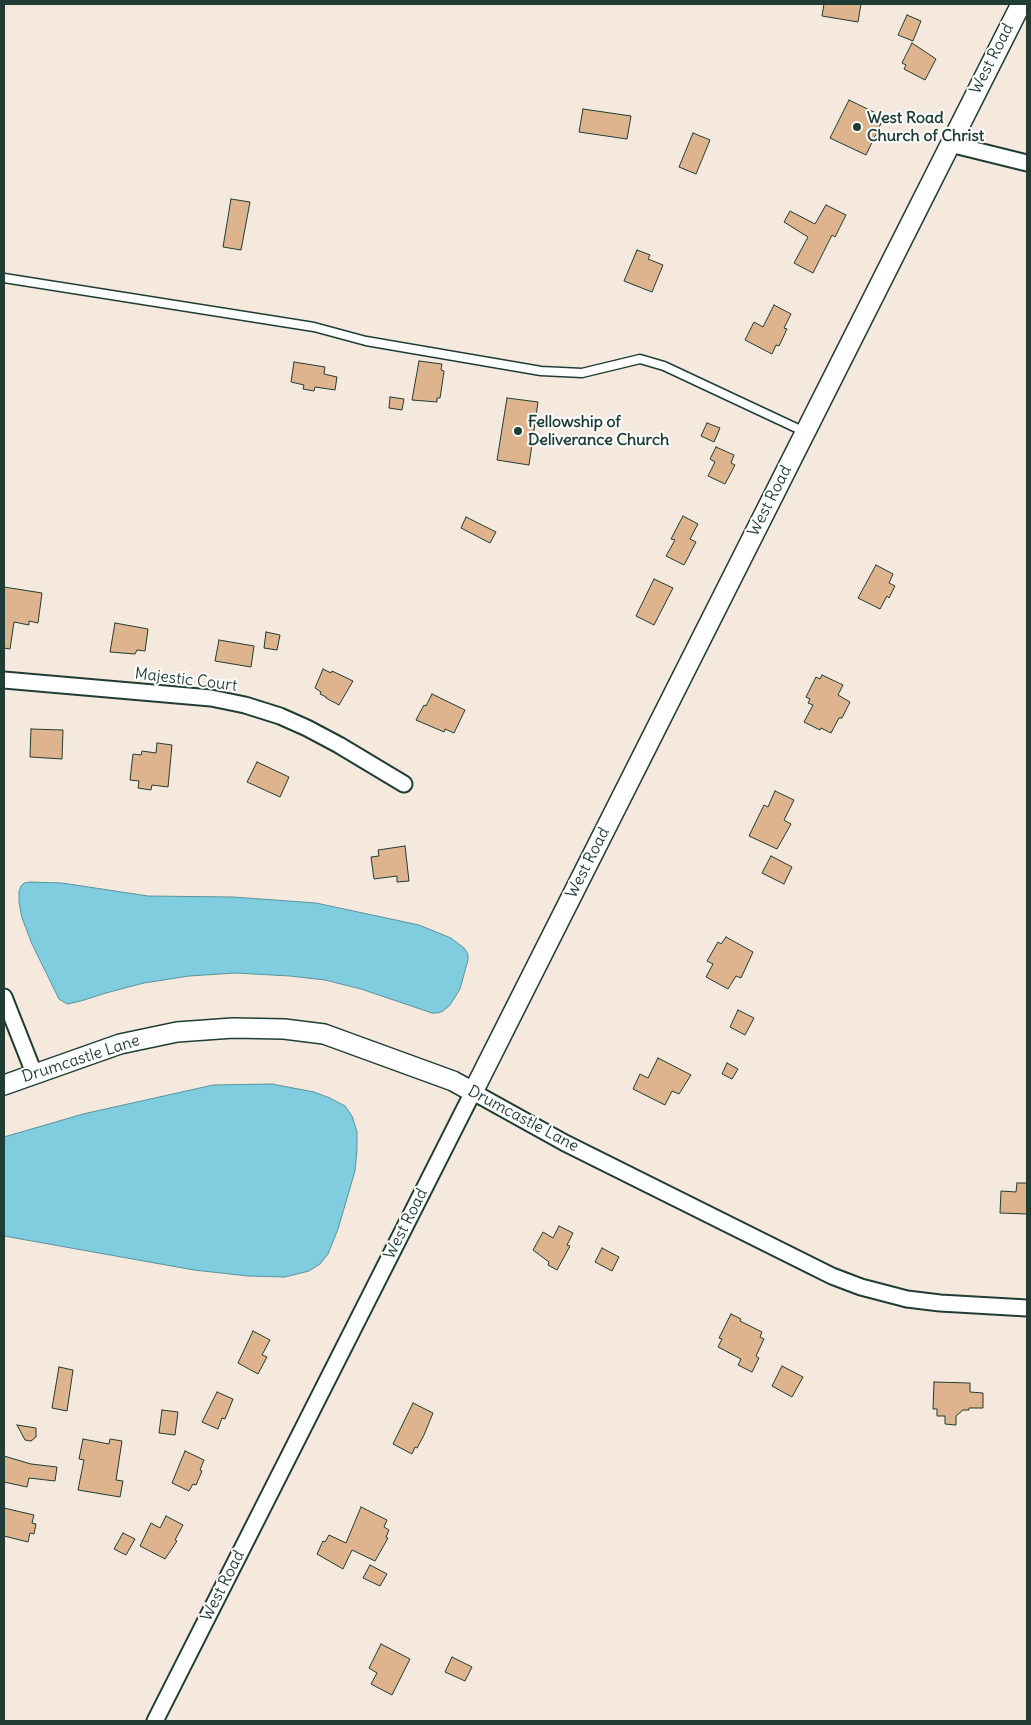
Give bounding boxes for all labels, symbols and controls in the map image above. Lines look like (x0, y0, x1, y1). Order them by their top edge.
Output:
street label: West Road (966, 21, 1018, 97)
place label: West Road Church of Christ (867, 108, 984, 146)
marker: West Road Church of Christ (851, 121, 863, 133)
place label: Fellowship of Deliverance Church (528, 412, 669, 450)
marker: Fellowship of Deliverance Church (512, 425, 524, 437)
street label: West Road (744, 463, 796, 539)
street label: Majestic Court (134, 664, 238, 696)
street label: West Road (562, 825, 614, 901)
street label: Drumcastle Lane (20, 1031, 142, 1087)
street label: Drumcastle Lane (464, 1082, 582, 1156)
street label: West Road (380, 1186, 432, 1262)
street label: West Road (197, 1548, 249, 1624)

